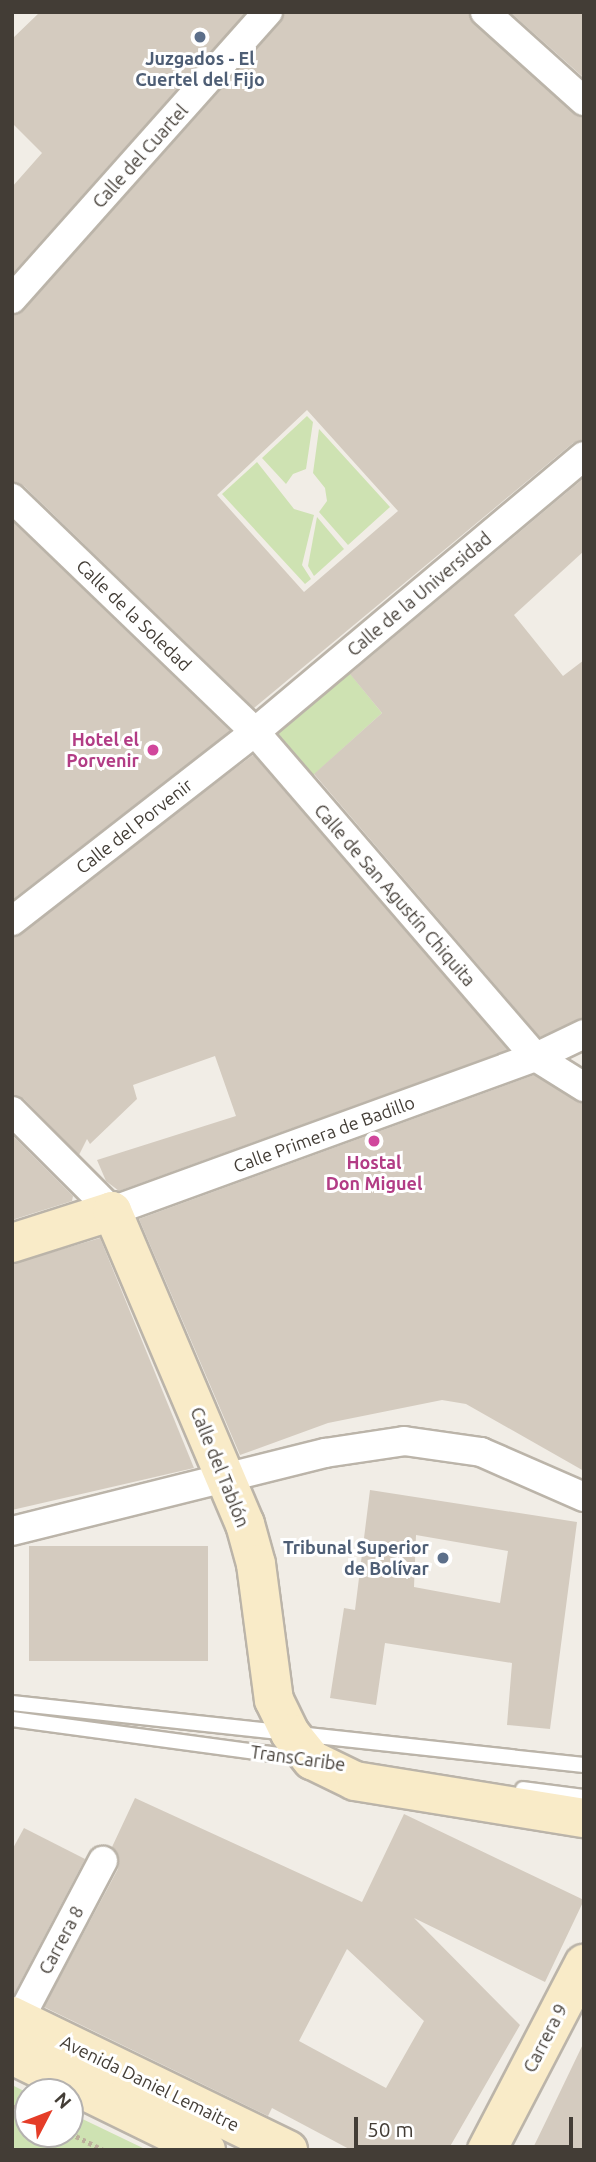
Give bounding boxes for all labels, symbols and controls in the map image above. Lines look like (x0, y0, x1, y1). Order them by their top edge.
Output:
marker: Juzgados - El Cuertel del Fijo (192, 29, 208, 45)
place label: Juzgados - El Cuertel del Fijo (135, 48, 265, 90)
street label: Calle del Cuartel (88, 100, 192, 212)
street label: Calle de la Universidad (343, 527, 495, 661)
street label: Calle de la Soledad (72, 555, 196, 675)
place label: Hotel el Porvenir (66, 729, 139, 772)
marker: Hotel el Porvenir (145, 742, 161, 758)
street label: Calle del Porvenir (72, 774, 196, 878)
street label: Calle de San Agustín Chiquita (310, 799, 480, 991)
street label: Calle Primera de Badillo (230, 1091, 418, 1177)
marker: Hostal Don Miguel (366, 1133, 382, 1149)
place label: Hostal Don Miguel (326, 1152, 422, 1194)
street label: Calle del Tablón (186, 1404, 254, 1530)
place label: Tribunal Superior de Bolívar (283, 1537, 429, 1580)
marker: Tribunal Superior de Bolívar (435, 1550, 451, 1566)
street label: TransCaribe (249, 1741, 347, 1775)
street label: Carrera 8 (34, 1902, 88, 1978)
street label: Carrera 9 (519, 2000, 571, 2076)
street label: Avenida Daniel Lemaitre (57, 2030, 243, 2136)
north arrow (14, 2078, 84, 2148)
text: N (50, 2088, 76, 2113)
scale bar (358, 2102, 577, 2146)
text: 50 m (367, 2117, 414, 2141)

